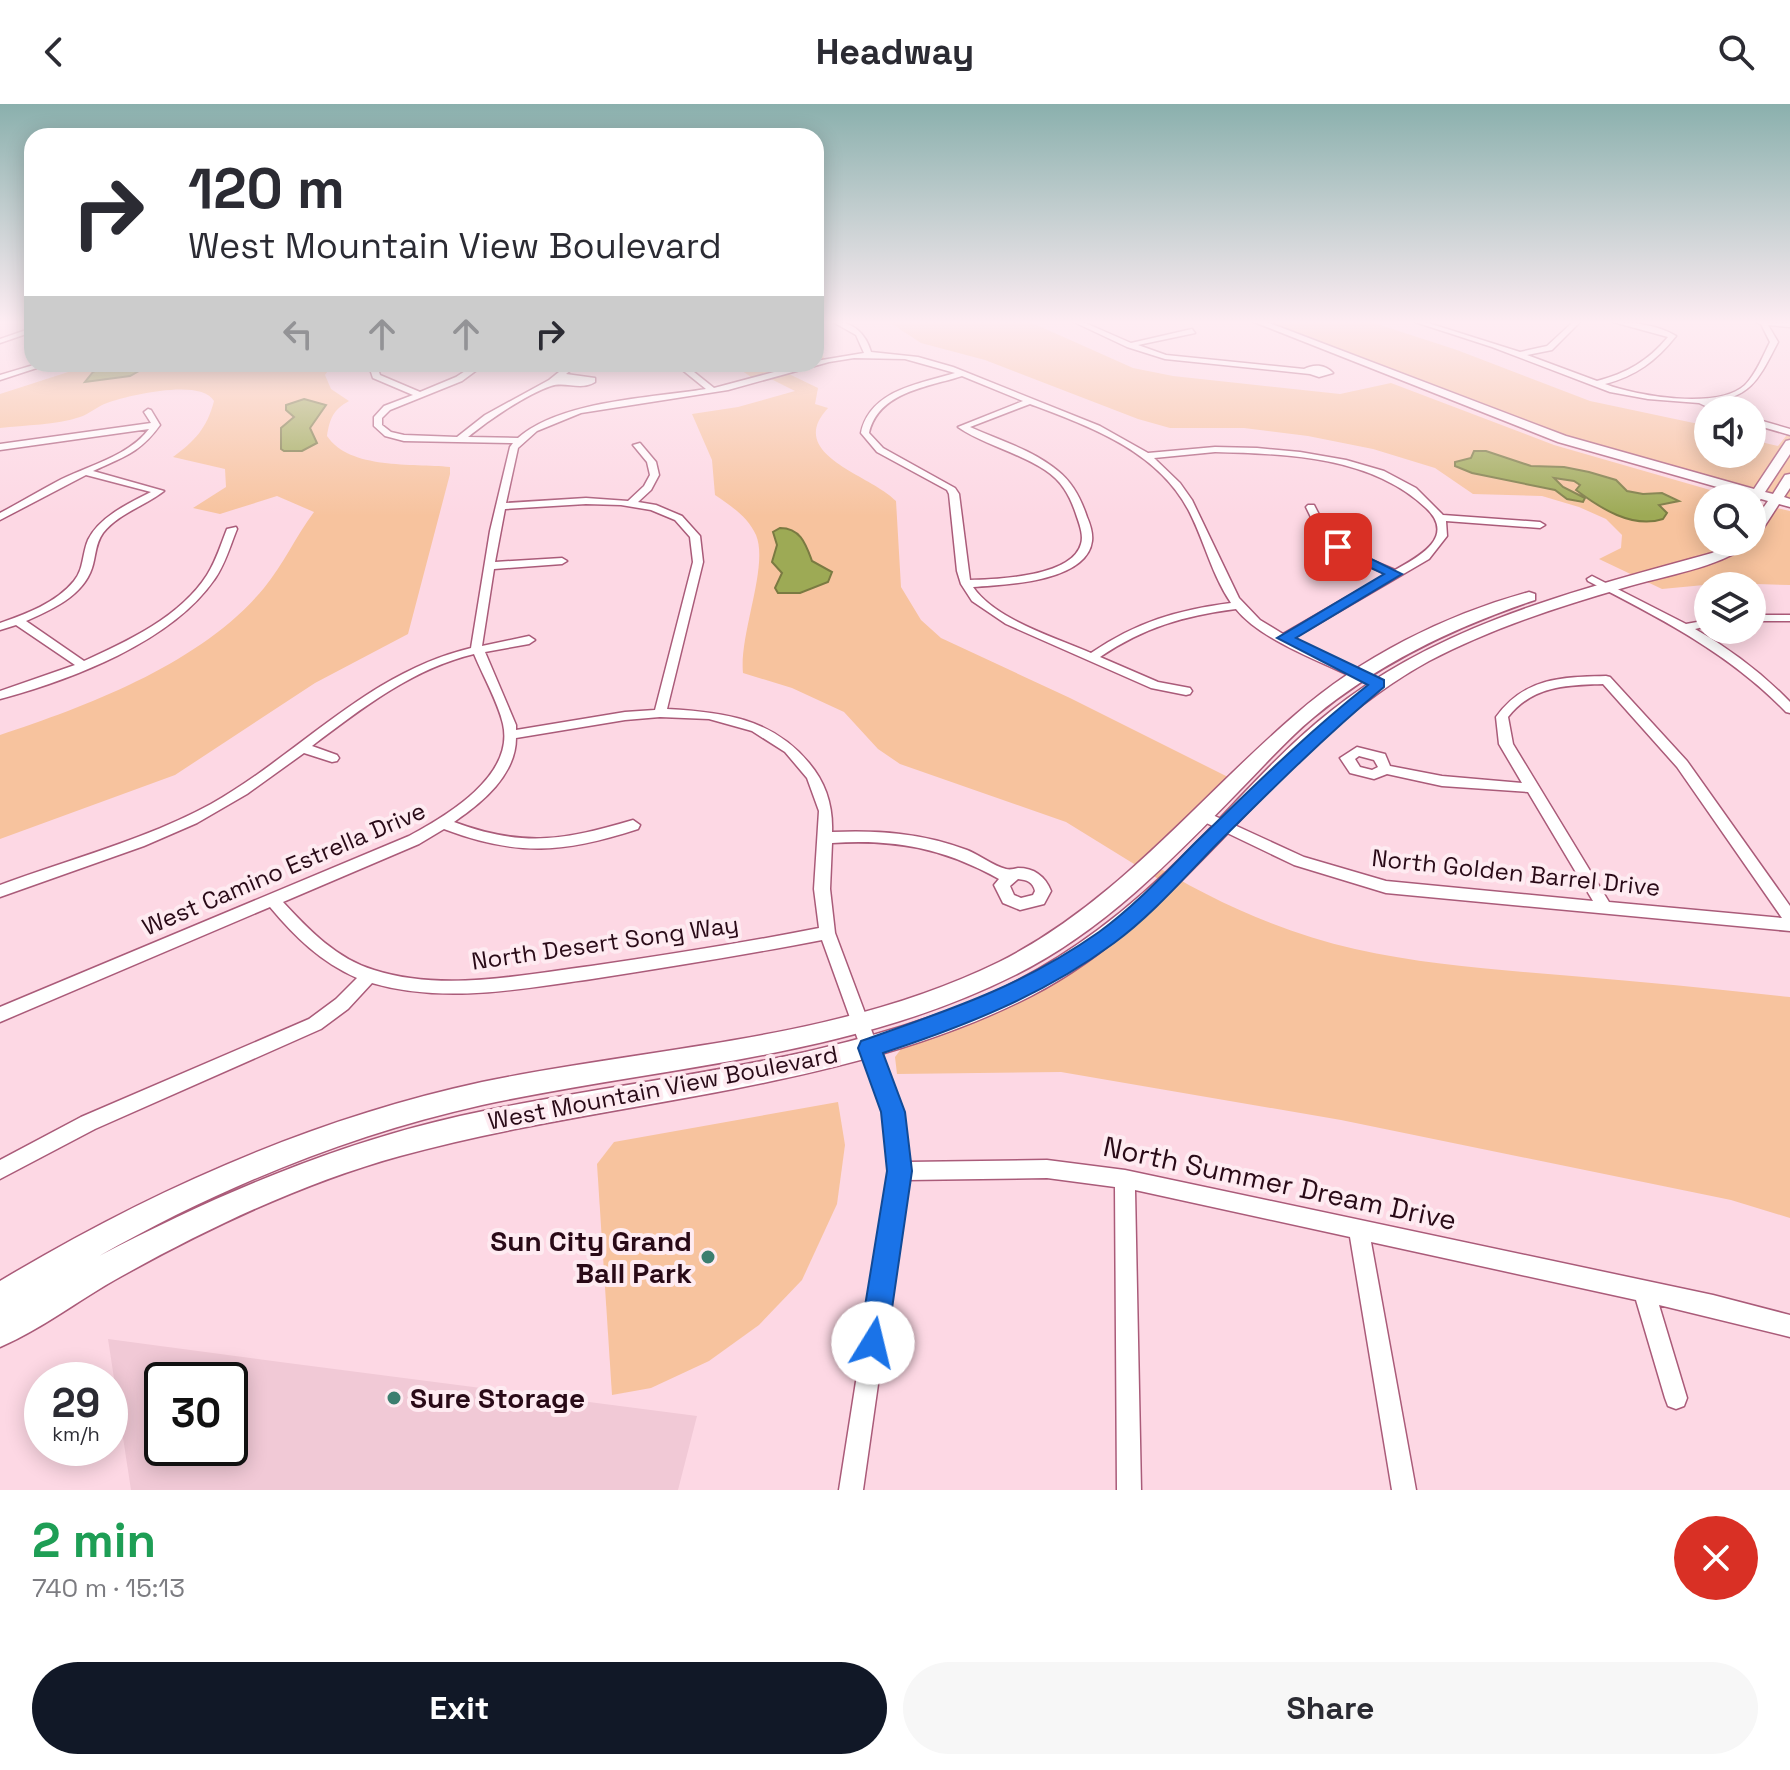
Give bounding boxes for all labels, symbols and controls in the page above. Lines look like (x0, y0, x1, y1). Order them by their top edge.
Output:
text: Headway (816, 29, 974, 75)
icon: back (32, 30, 76, 74)
icon: search (1714, 30, 1758, 74)
text: 120 m (188, 153, 345, 224)
icon: right (56, 160, 160, 264)
text: West Mountain View Boulevard (188, 223, 722, 269)
icon: left (276, 312, 320, 356)
icon: ahead (360, 312, 404, 356)
icon: ahead (444, 312, 488, 356)
icon: right (528, 312, 572, 356)
map controls (1694, 396, 1766, 644)
button: sound (1694, 396, 1766, 468)
button: search (1694, 484, 1766, 556)
pin (1304, 513, 1372, 581)
icon: arrive (1316, 525, 1360, 569)
button: layers (1694, 572, 1766, 644)
street label: West Camino Estrella Drive (137, 795, 430, 942)
street label: North Golden Barrel Drive (1370, 842, 1662, 903)
street label: North Desert Song Way (469, 908, 741, 977)
street label: West Mountain View Boulevard (485, 1038, 841, 1137)
street label: North Summer Dream Drive (1100, 1128, 1460, 1238)
place label: Sun City Grand Ball Park (490, 1223, 692, 1291)
marker: Sun City Grand Ball Park (699, 1248, 717, 1266)
position arrow (831, 1301, 915, 1385)
speed limit sign: 30 (144, 1362, 248, 1466)
text: 29 (52, 1378, 100, 1429)
place label: Sure Storage (410, 1380, 585, 1416)
marker: Sure Storage (385, 1389, 403, 1407)
text: km/h (52, 1421, 100, 1447)
text: 2 min (32, 1510, 156, 1571)
button: close (1674, 1516, 1758, 1600)
text: 740 m · 15:13 (32, 1571, 185, 1605)
button: Exit (32, 1662, 887, 1754)
button: Share (903, 1662, 1758, 1754)

